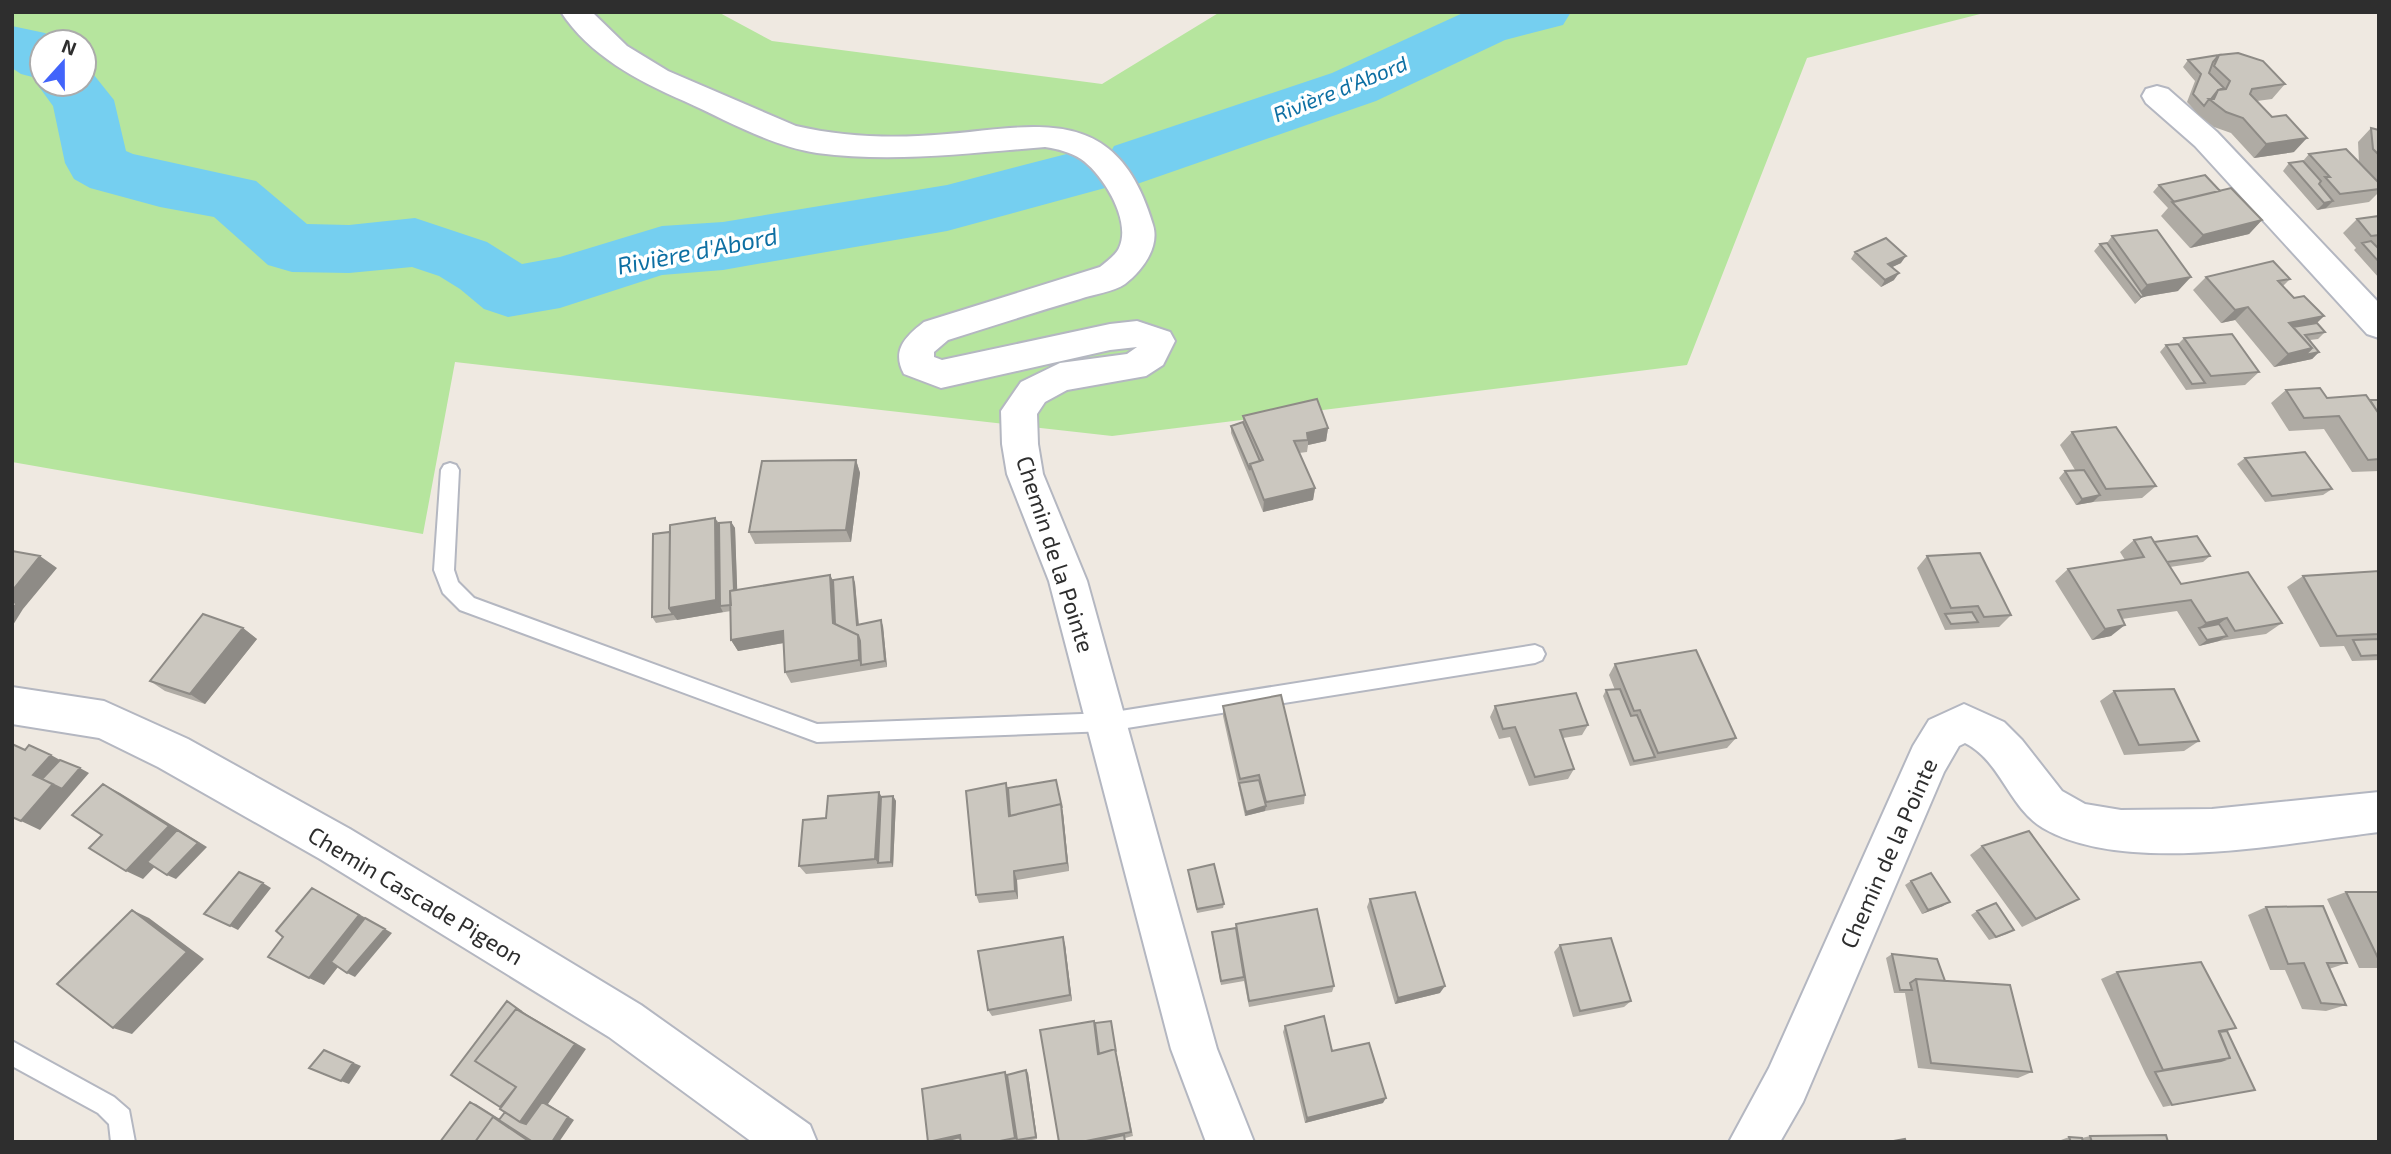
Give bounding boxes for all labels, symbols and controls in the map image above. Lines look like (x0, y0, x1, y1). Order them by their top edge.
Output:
north arrow (28, 28, 98, 98)
text: N (59, 33, 80, 60)
water label: Rivière d'Abord (1269, 50, 1411, 126)
water label: Rivière d'Abord (614, 220, 780, 280)
street label: Chemin de la Pointe (1011, 452, 1101, 656)
street label: Chemin de la Pointe (1834, 754, 1942, 952)
street label: Chemin Cascade Pigeon (303, 820, 529, 970)

